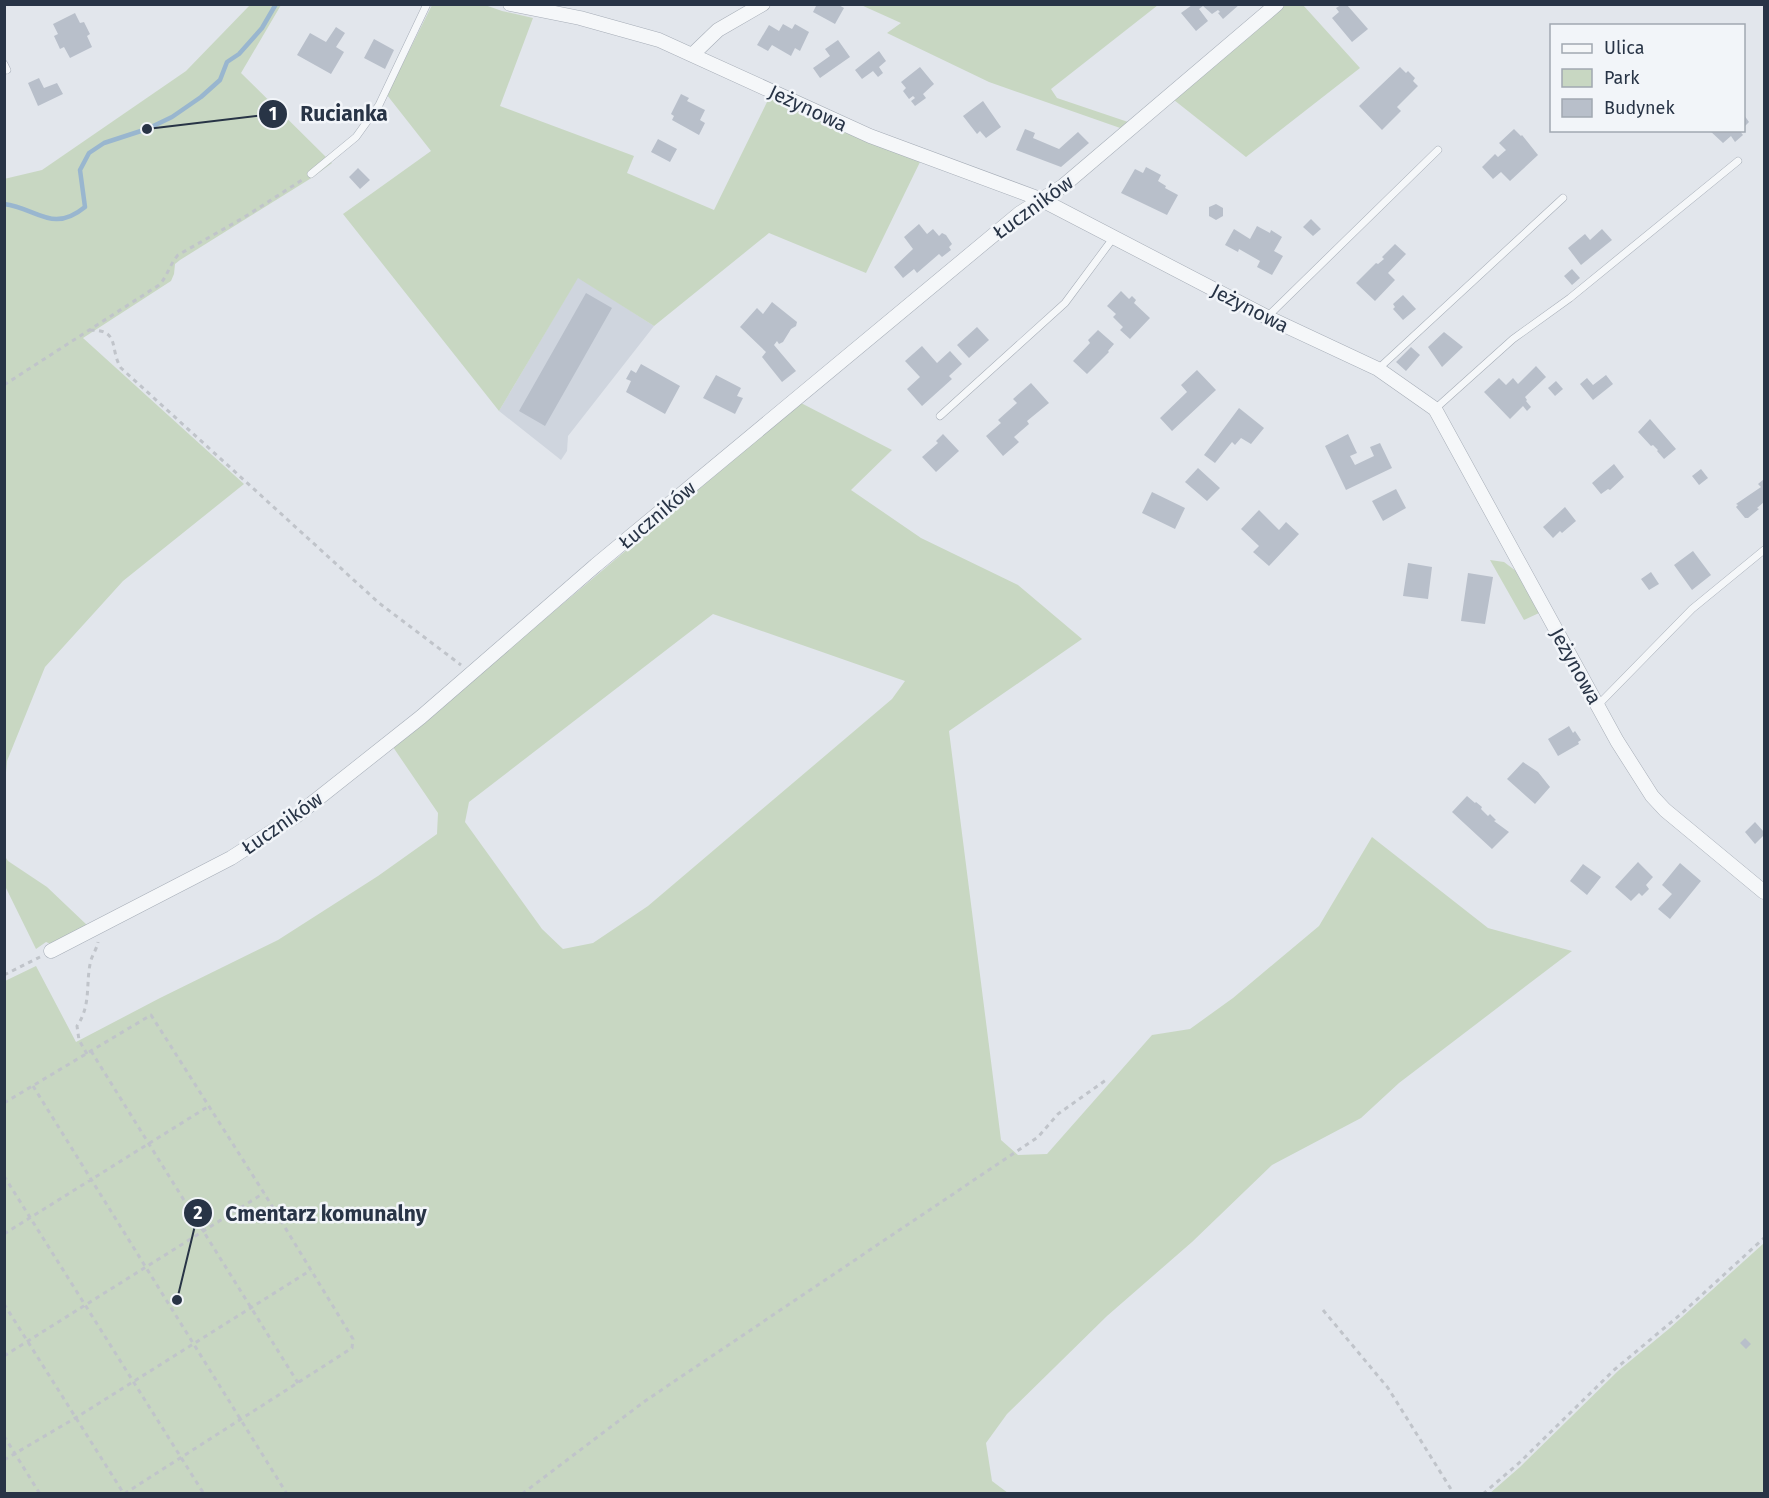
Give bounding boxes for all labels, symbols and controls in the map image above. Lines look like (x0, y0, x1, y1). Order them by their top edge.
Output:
legend (1550, 24, 1745, 132)
text: Ulica (1604, 37, 1644, 59)
text: Park (1604, 67, 1640, 89)
street label: Jeżynowa (765, 79, 851, 137)
callout: Rucianka (258, 94, 400, 133)
text: Budynek (1604, 97, 1675, 119)
text: Rucianka (300, 101, 388, 127)
text: 1 (269, 103, 277, 125)
street label: Łuczników (988, 170, 1078, 244)
street label: Jeżynowa (1207, 278, 1293, 338)
street label: Łuczników (614, 476, 700, 554)
street label: Jeżynowa (1545, 624, 1607, 708)
street label: Łuczników (237, 786, 327, 860)
callout: Cmentarz komunalny (183, 1194, 438, 1233)
text: Cmentarz komunalny (225, 1201, 427, 1227)
text: 2 (193, 1202, 203, 1224)

